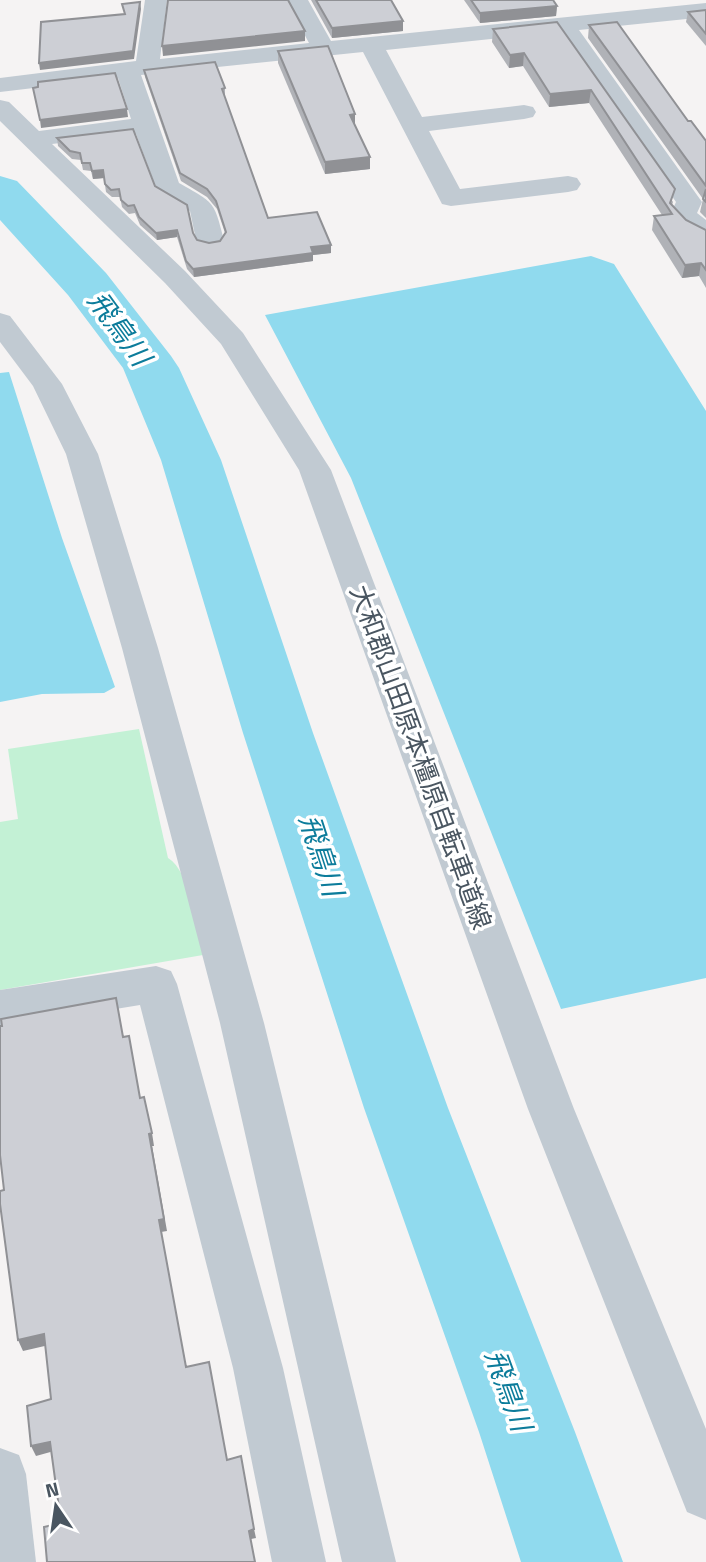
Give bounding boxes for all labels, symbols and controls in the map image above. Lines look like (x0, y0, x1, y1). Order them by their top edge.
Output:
water label: 飛鳥川 (78, 281, 164, 377)
street label: 大和郡山田原本橿原自転車道線 (340, 579, 502, 935)
water label: 飛鳥川 (289, 808, 356, 904)
water label: 飛鳥川 (474, 1343, 545, 1440)
north arrow (21, 1471, 91, 1541)
text: N (42, 1473, 62, 1505)

